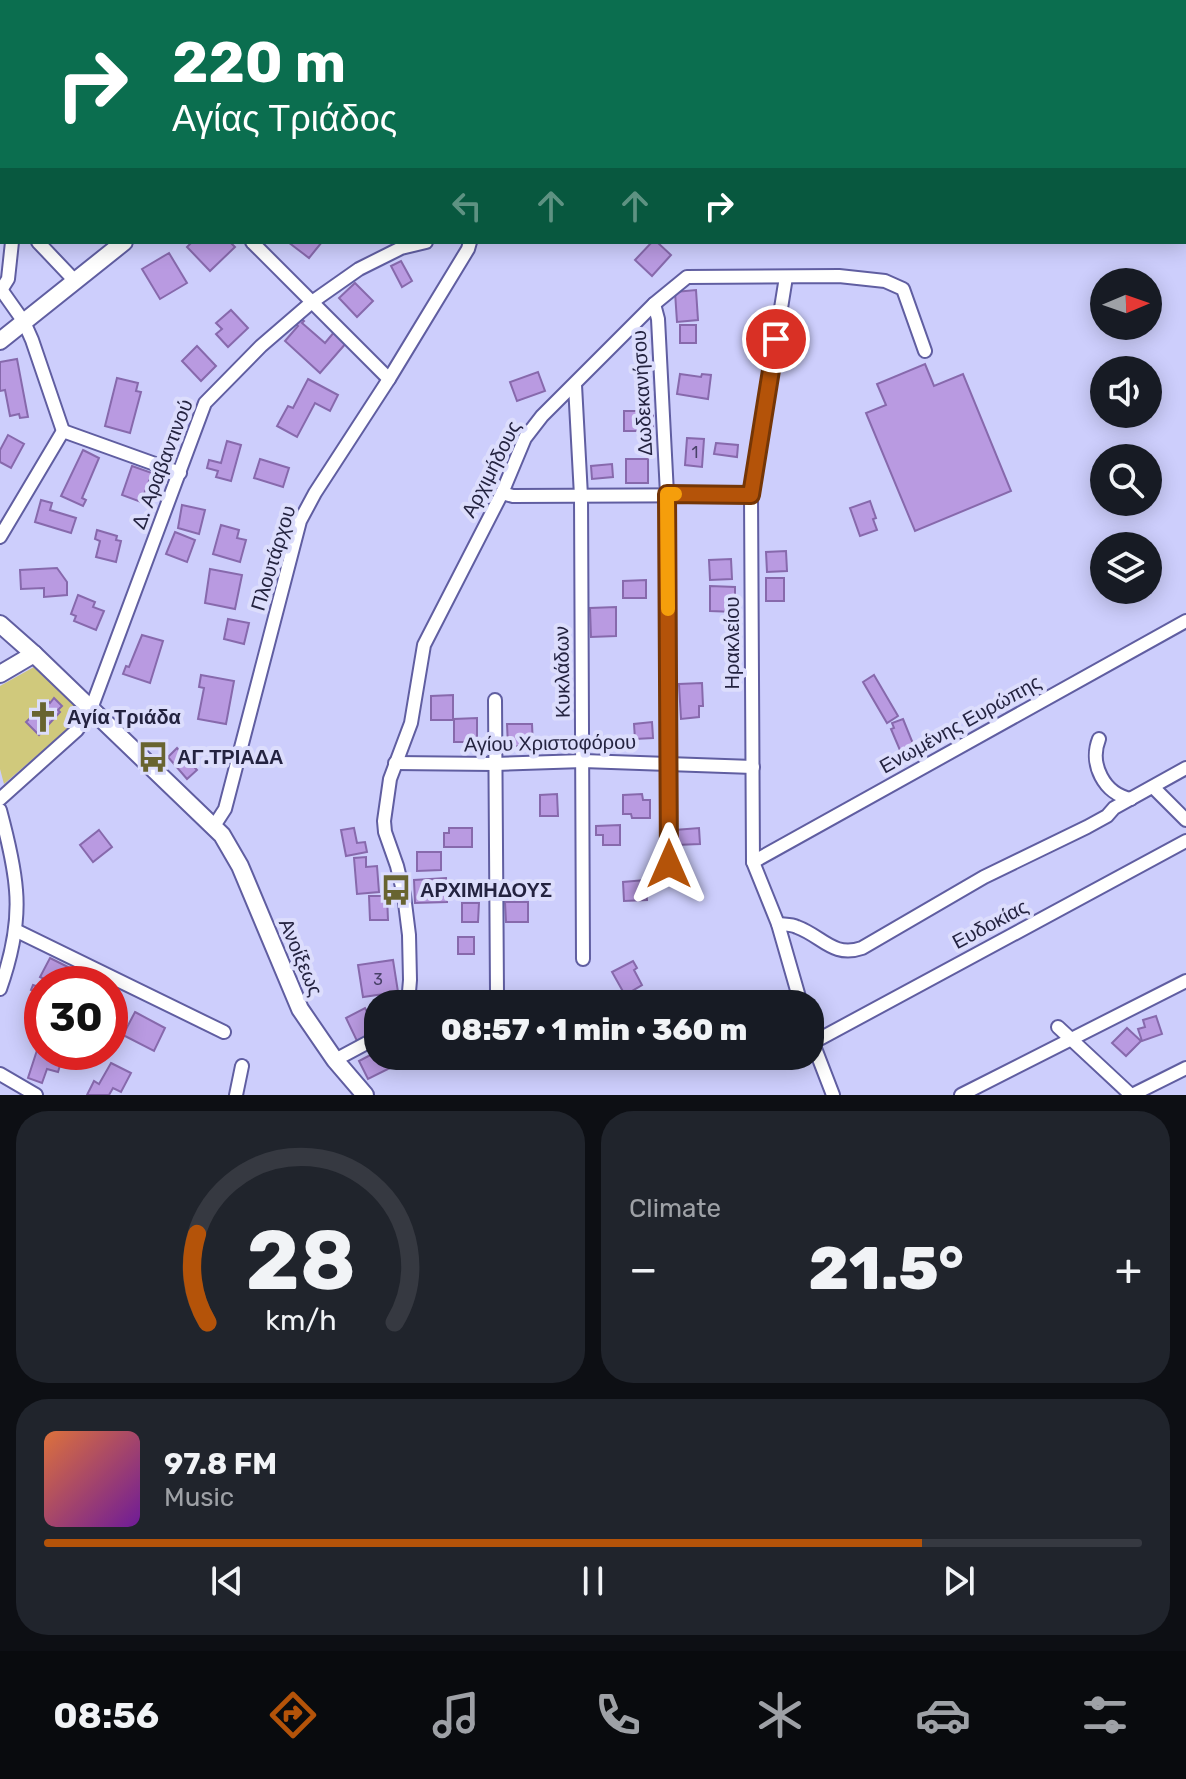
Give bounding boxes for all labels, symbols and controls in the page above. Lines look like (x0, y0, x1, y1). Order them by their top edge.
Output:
text: 220 m (172, 30, 346, 96)
icon: right (40, 32, 144, 136)
text: Αγίας Τριάδος (172, 97, 397, 140)
icon: left (445, 184, 489, 228)
icon: ahead (529, 184, 573, 228)
icon: ahead (613, 184, 657, 228)
icon: right (697, 184, 741, 228)
north arrow (1090, 268, 1162, 340)
map controls (1090, 268, 1162, 604)
pin (742, 305, 810, 373)
icon: arrive (754, 317, 798, 361)
street label: Δωδεκανήσου (627, 330, 657, 456)
button: sound (1090, 356, 1162, 428)
street label: Δ. Αραβαντινού (126, 396, 198, 532)
street label: Αρχιμήδους (456, 416, 526, 521)
house number: 1 (692, 443, 698, 462)
button: search (1090, 444, 1162, 516)
street label: Πλουτάρχου (246, 502, 300, 614)
button: layers (1090, 532, 1162, 604)
street label: Ηρακλείου (720, 597, 744, 689)
street label: Κυκλάδων (549, 626, 575, 718)
street label: Ενωμένης Ευρώπης (875, 670, 1045, 778)
church icon: Αγία Τριάδα (26, 700, 60, 734)
place label: Αγία Τριάδα (67, 705, 182, 729)
street label: Αγίου Χριστοφόρου (464, 729, 636, 757)
bus stop icon: ΑΓ.ΤΡΙΑΔΑ (136, 740, 170, 774)
place label: ΑΓ.ΤΡΙΑΔΑ (177, 745, 284, 769)
position arrow (627, 822, 711, 906)
bus stop icon: ΑΡΧΙΜΗΔΟΥΣ (379, 873, 413, 907)
place label: ΑΡΧΙΜΗΔΟΥΣ (420, 878, 552, 902)
street label: Ευδοκίας (948, 894, 1032, 954)
street label: Ανοίξεως (274, 915, 328, 1000)
speed limit sign: 30 (24, 966, 128, 1070)
house number: 3 (373, 970, 383, 989)
text: 08:57 · 1 min · 360 m (441, 1012, 747, 1048)
text: Climate (629, 1193, 721, 1224)
text: 28 (245, 1211, 356, 1310)
text: 21.5° (808, 1233, 964, 1304)
text: − (629, 1243, 658, 1295)
text: + (1115, 1243, 1142, 1295)
text: km/h (265, 1303, 336, 1337)
text: 97.8 FM (164, 1446, 277, 1482)
text: Music (164, 1482, 234, 1513)
icon: previous (205, 1559, 249, 1603)
icon: pause (571, 1559, 615, 1603)
icon: next (937, 1559, 981, 1603)
icon: directions (265, 1687, 321, 1743)
icon: music (428, 1687, 484, 1743)
icon: phone (590, 1687, 646, 1743)
icon: climate (752, 1687, 808, 1743)
icon: car (915, 1687, 971, 1743)
icon: filters (1077, 1687, 1133, 1743)
text: 08:56 (53, 1694, 159, 1737)

